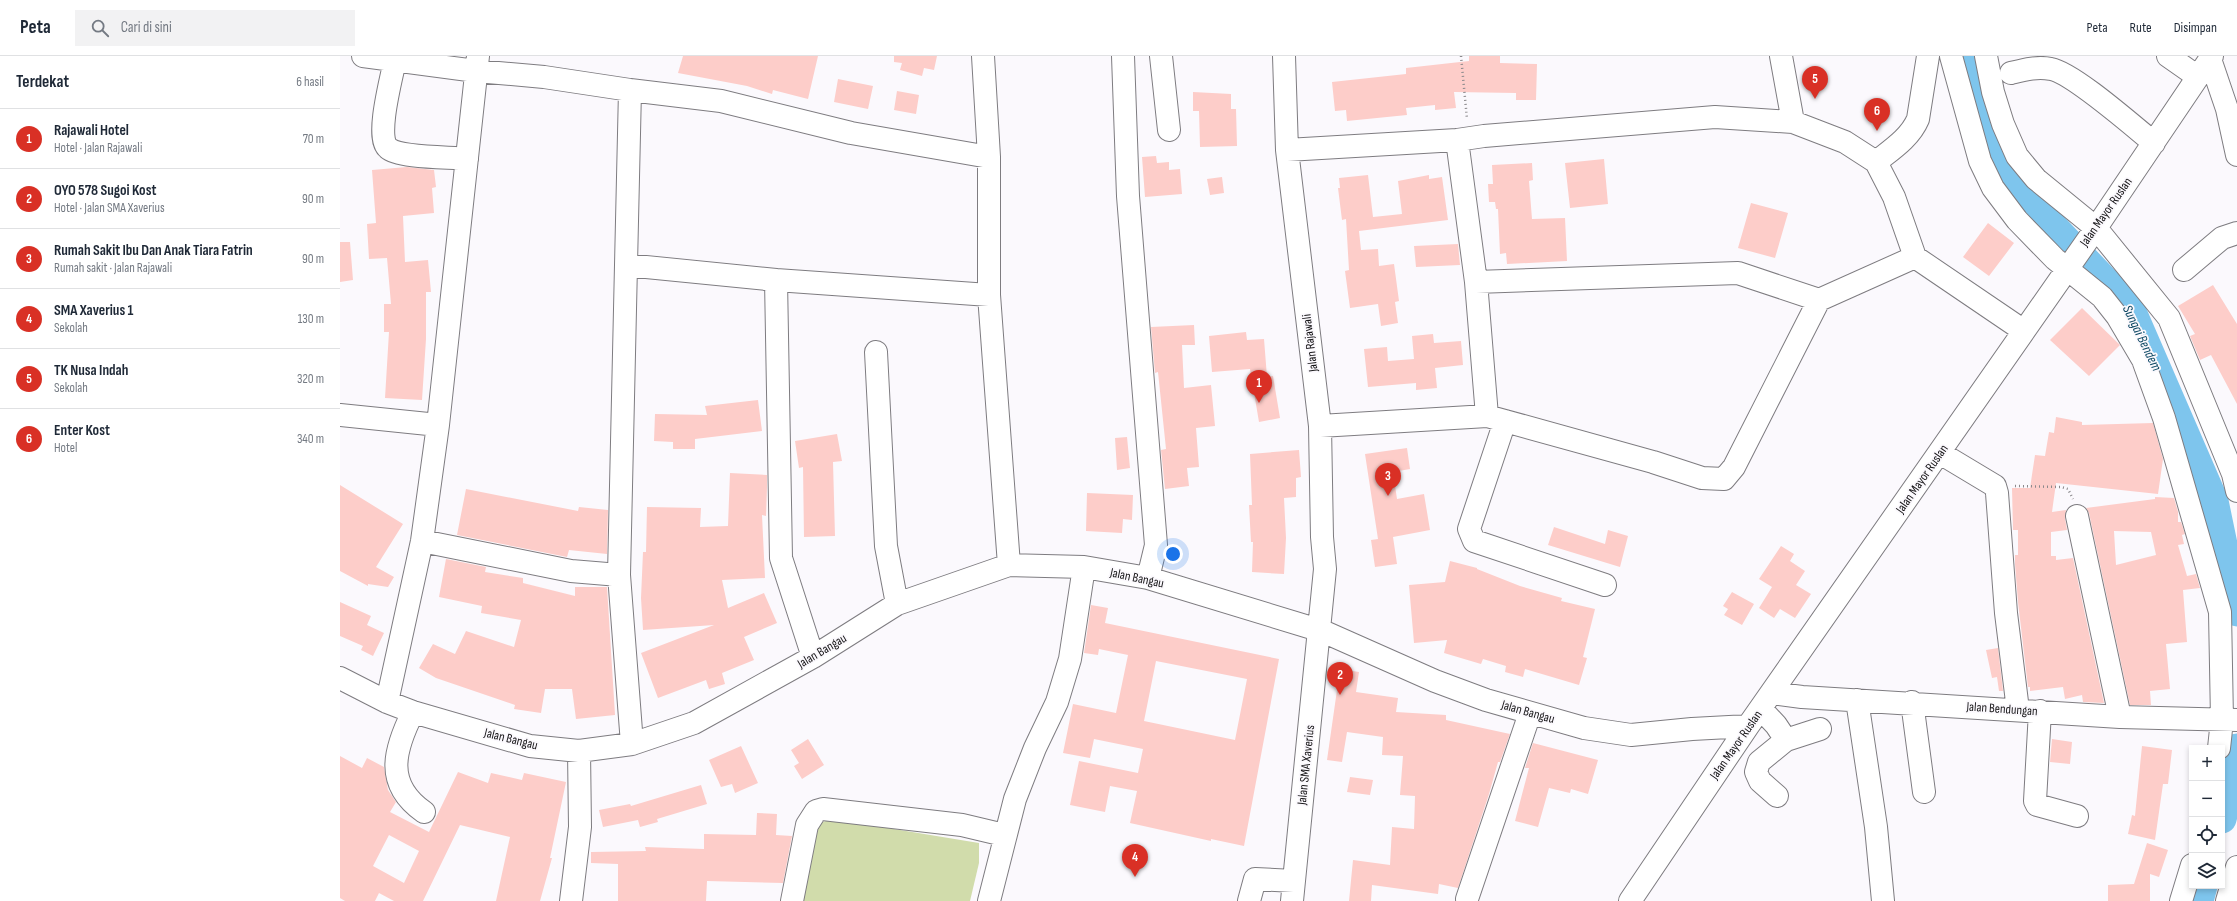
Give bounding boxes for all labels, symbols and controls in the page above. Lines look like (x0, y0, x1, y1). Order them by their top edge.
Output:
search box (75, 10, 355, 46)
text: Peta (20, 16, 51, 39)
icon: search (89, 17, 111, 39)
text: Cari di sini (121, 18, 172, 37)
text: Peta (2087, 19, 2108, 36)
text: Rute (2130, 19, 2152, 36)
text: Disimpan (2174, 19, 2217, 36)
pin: 5 (1802, 66, 1828, 99)
text: Terdekat (16, 72, 69, 92)
text: 6 hasil (296, 74, 324, 90)
pin: 6 (1864, 98, 1890, 131)
text: Rajawali Hotel (54, 121, 129, 140)
text: 1 (26, 131, 32, 147)
text: 70 m (303, 131, 324, 147)
text: Hotel · Jalan Rajawali (54, 140, 142, 156)
street label: Jalan Mayor Ruslan (2076, 174, 2136, 250)
text: OYO 578 Sugoi Kost (54, 181, 156, 200)
text: 2 (26, 191, 32, 207)
text: 90 m (302, 191, 324, 207)
text: Hotel · Jalan SMA Xaverius (54, 200, 165, 216)
text: Rumah Sakit Ibu Dan Anak Tiara Fatrin (54, 241, 253, 260)
text: 3 (26, 251, 32, 267)
text: 90 m (302, 251, 324, 267)
text: Rumah sakit · Jalan Rajawali (54, 260, 172, 276)
text: SMA Xaverius 1 (54, 301, 133, 320)
water label: Sungai Bendem (2119, 302, 2165, 374)
text: 4 (26, 311, 32, 327)
text: 130 m (298, 311, 324, 327)
street label: Jalan Rajawali (1299, 313, 1322, 374)
text: Sekolah (54, 320, 88, 336)
text: TK Nusa Indah (54, 361, 128, 380)
pin: 1 (1246, 370, 1272, 403)
text: 5 (26, 371, 32, 387)
text: 320 m (297, 371, 324, 387)
text: Sekolah (54, 380, 88, 396)
text: Enter Kost (54, 421, 110, 440)
text: 6 (26, 431, 32, 447)
text: 340 m (297, 431, 324, 447)
text: Hotel (54, 440, 78, 456)
street label: Jalan Mayor Ruslan (1892, 441, 1952, 517)
pin: 3 (1375, 463, 1401, 496)
your location (1163, 544, 1183, 564)
street label: Jalan Bangau (1108, 564, 1165, 591)
street label: Jalan Bangau (794, 630, 850, 672)
pin: 2 (1327, 662, 1353, 695)
street label: Jalan Bangau (1499, 697, 1556, 727)
street label: Jalan Bendungan (1965, 698, 2038, 719)
street label: Jalan Mayor Ruslan (1706, 707, 1766, 783)
street label: Jalan Bangau (482, 724, 539, 753)
street label: Jalan SMA Xaverius (1294, 724, 1318, 807)
map controls (2189, 745, 2225, 889)
button: + (2189, 745, 2225, 781)
button: − (2189, 781, 2225, 817)
button: locate (2189, 817, 2225, 853)
pin: 4 (1122, 844, 1148, 877)
button: layers (2189, 853, 2225, 889)

